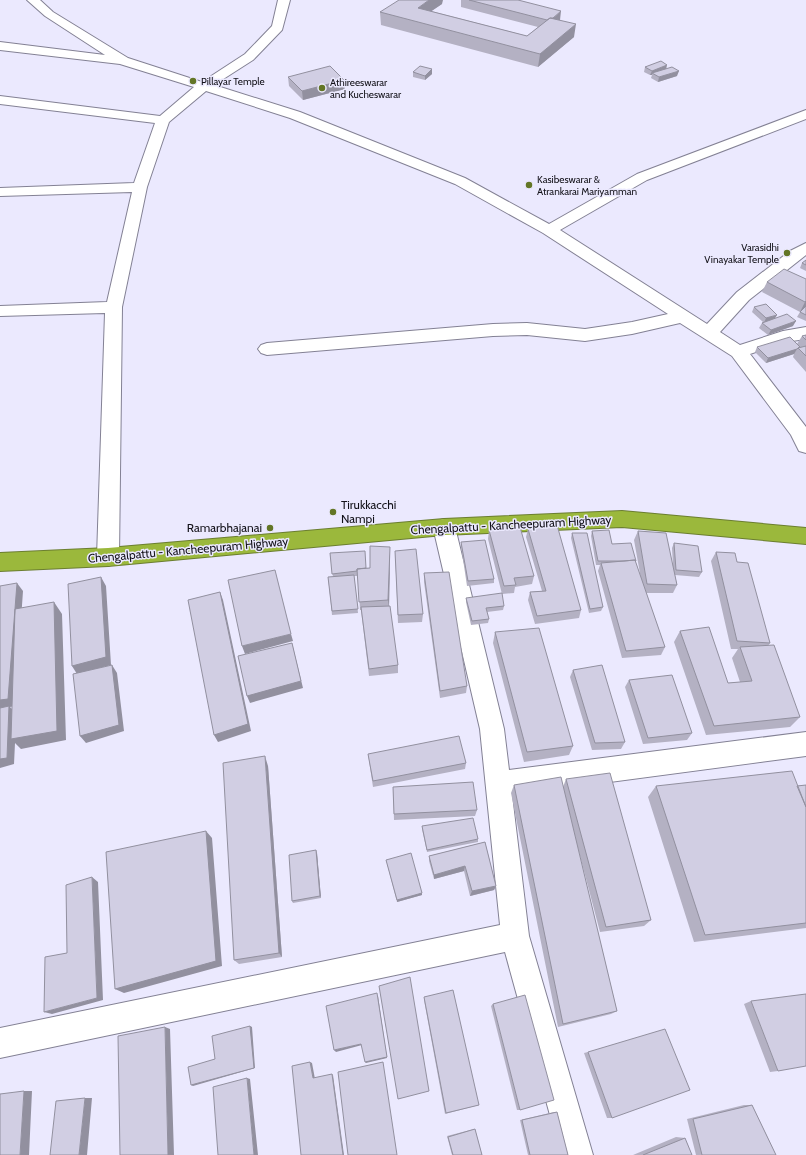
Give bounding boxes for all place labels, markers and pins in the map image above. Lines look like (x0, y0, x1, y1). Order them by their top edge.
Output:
place label: Pillayar Temple (201, 75, 265, 88)
marker: Pillayar Temple (188, 76, 198, 86)
place label: Athireeswarar and Kucheswarar (330, 76, 402, 101)
marker: Athireeswarar and Kucheswarar (317, 83, 327, 93)
place label: Kasibeswarar & Atrankarai Mariyamman (537, 173, 638, 198)
marker: Kasibeswarar & Atrankarai Mariyamman (524, 180, 534, 190)
place label: Varasidhi Vinayakar Temple (704, 241, 779, 266)
marker: Varasidhi Vinayakar Temple (782, 248, 792, 258)
place label: Tirukkacchi Nampi (341, 497, 396, 526)
marker: Tirukkacchi Nampi (328, 507, 338, 517)
place label: Ramarbhajanai (187, 520, 262, 535)
marker: Ramarbhajanai (265, 523, 275, 533)

